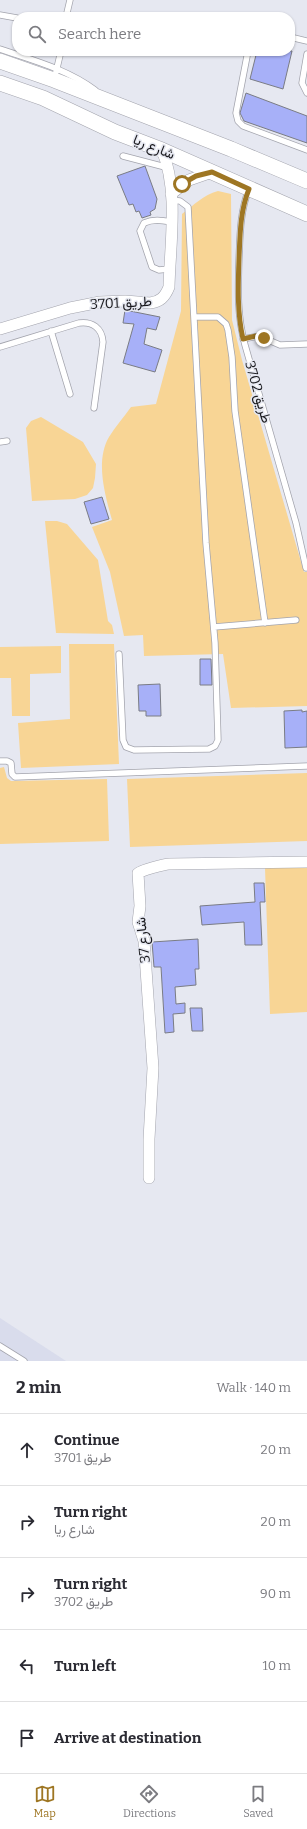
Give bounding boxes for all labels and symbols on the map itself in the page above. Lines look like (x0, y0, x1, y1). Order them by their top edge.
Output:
street label: شارع ريا (130, 131, 177, 165)
route start (173, 175, 191, 193)
street label: طريق 3701 (90, 293, 152, 313)
route end (255, 329, 273, 347)
street label: طريق 3702 (241, 359, 275, 425)
street label: شارع 37 (132, 916, 156, 964)

